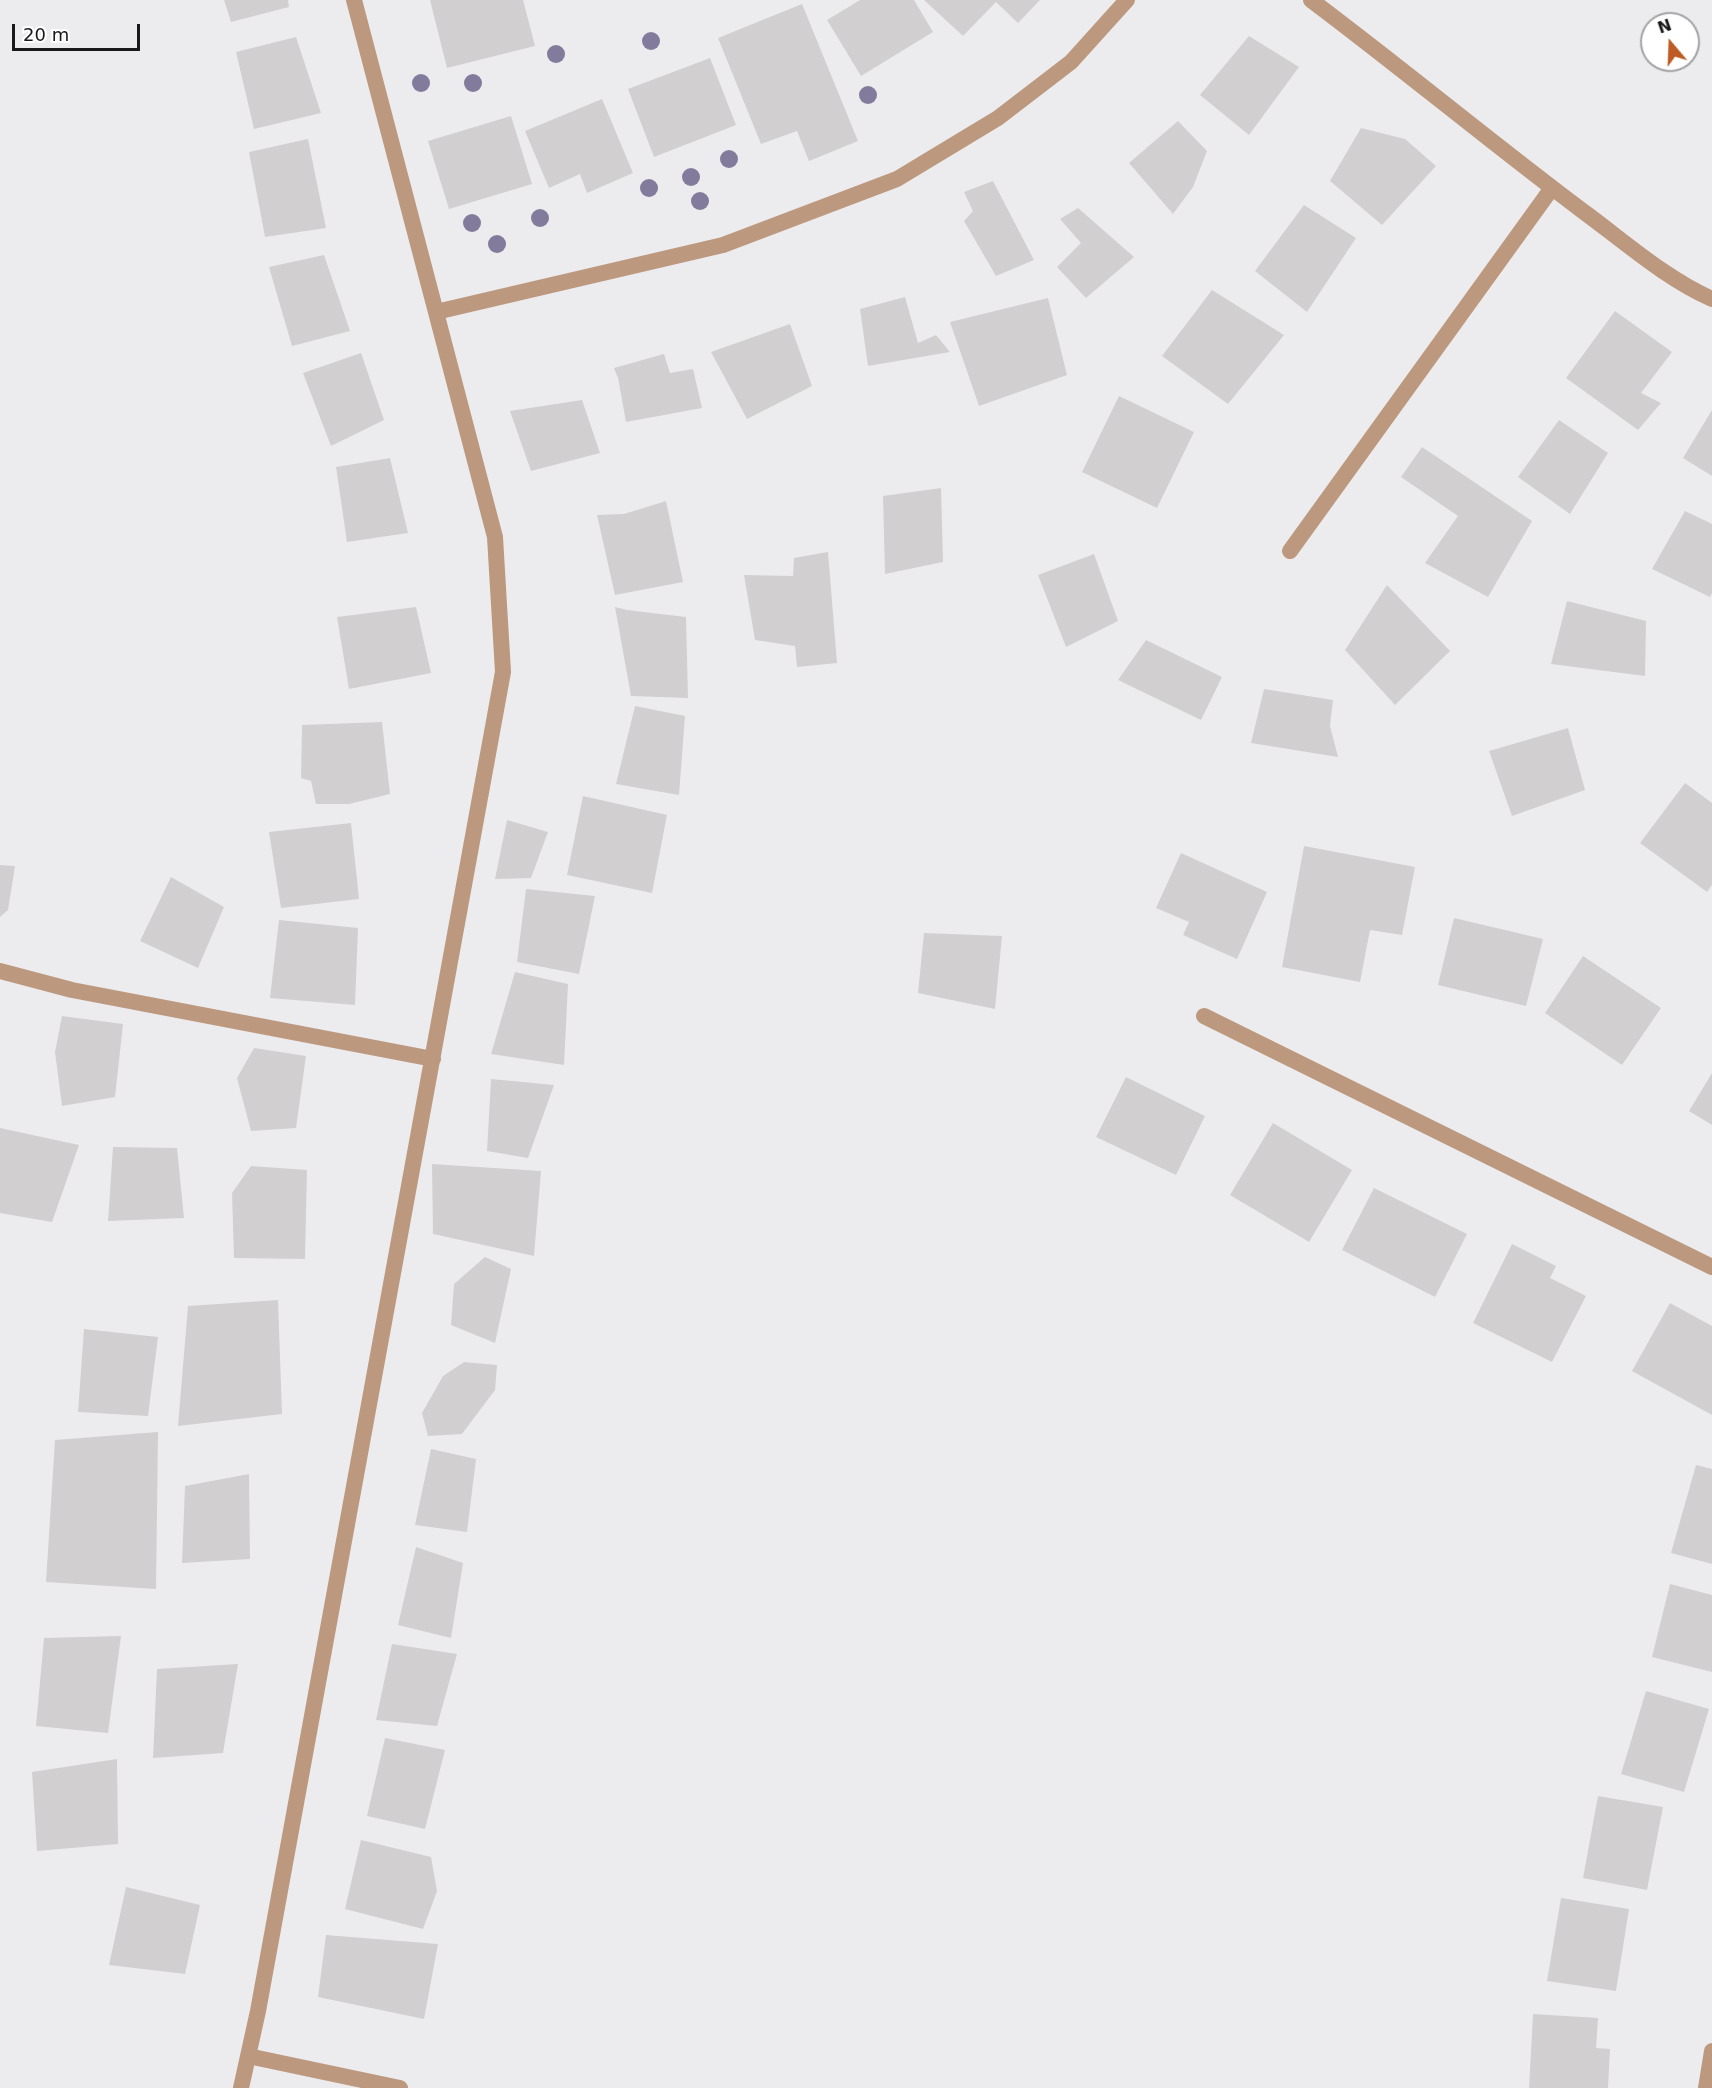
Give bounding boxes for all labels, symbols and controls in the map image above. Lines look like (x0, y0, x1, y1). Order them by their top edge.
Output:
scale bar (15, 12, 142, 50)
north arrow (1640, 12, 1700, 72)
text: N (1655, 15, 1674, 38)
text: 20 m (23, 24, 69, 45)

